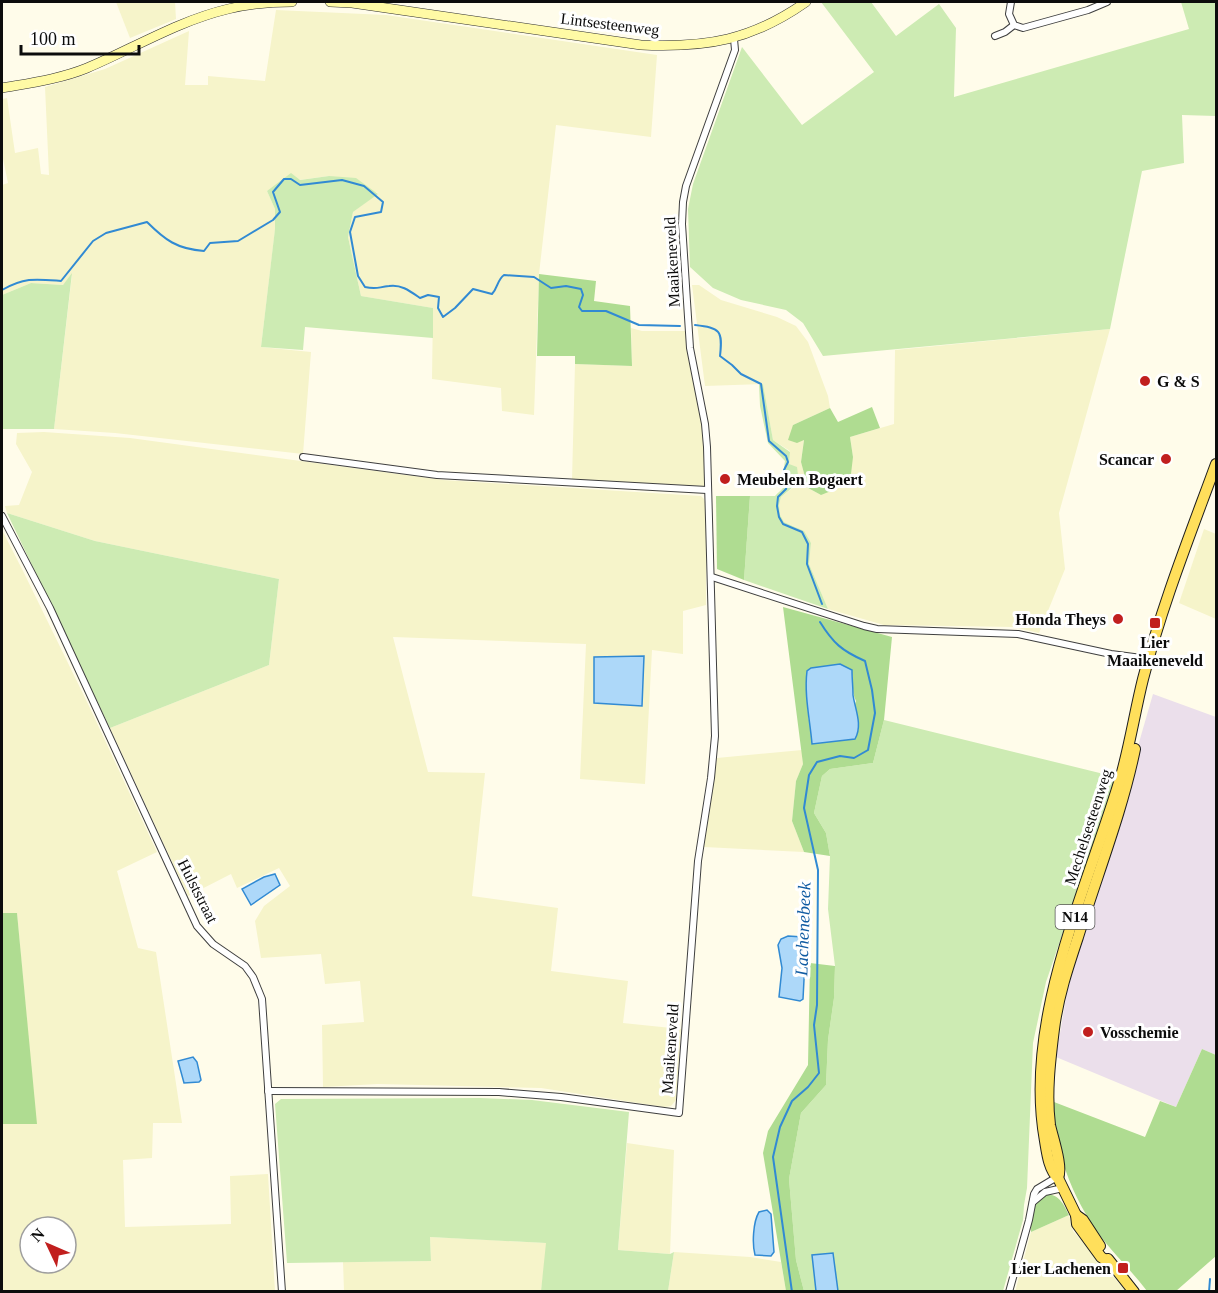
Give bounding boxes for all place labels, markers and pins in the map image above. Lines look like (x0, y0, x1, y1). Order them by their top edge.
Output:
place label: G & S (1157, 373, 1200, 390)
marker: G & S (1138, 374, 1152, 388)
place label: Scancar (1099, 451, 1154, 468)
marker: Scancar (1159, 452, 1173, 466)
place label: Meubelen Bogaert (737, 471, 863, 489)
marker: Meubelen Bogaert (718, 472, 732, 486)
place label: Honda Theys (1015, 611, 1106, 629)
marker: Honda Theys (1111, 612, 1125, 626)
marker: Lier Maaikeneveld (1148, 616, 1162, 630)
place label: Lier Maaikeneveld (1107, 634, 1203, 669)
place label: Vosschemie (1100, 1024, 1179, 1041)
marker: Vosschemie (1081, 1025, 1095, 1039)
place label: Lier Lachenen (1011, 1260, 1111, 1277)
marker: Lier Lachenen (1116, 1261, 1130, 1275)

